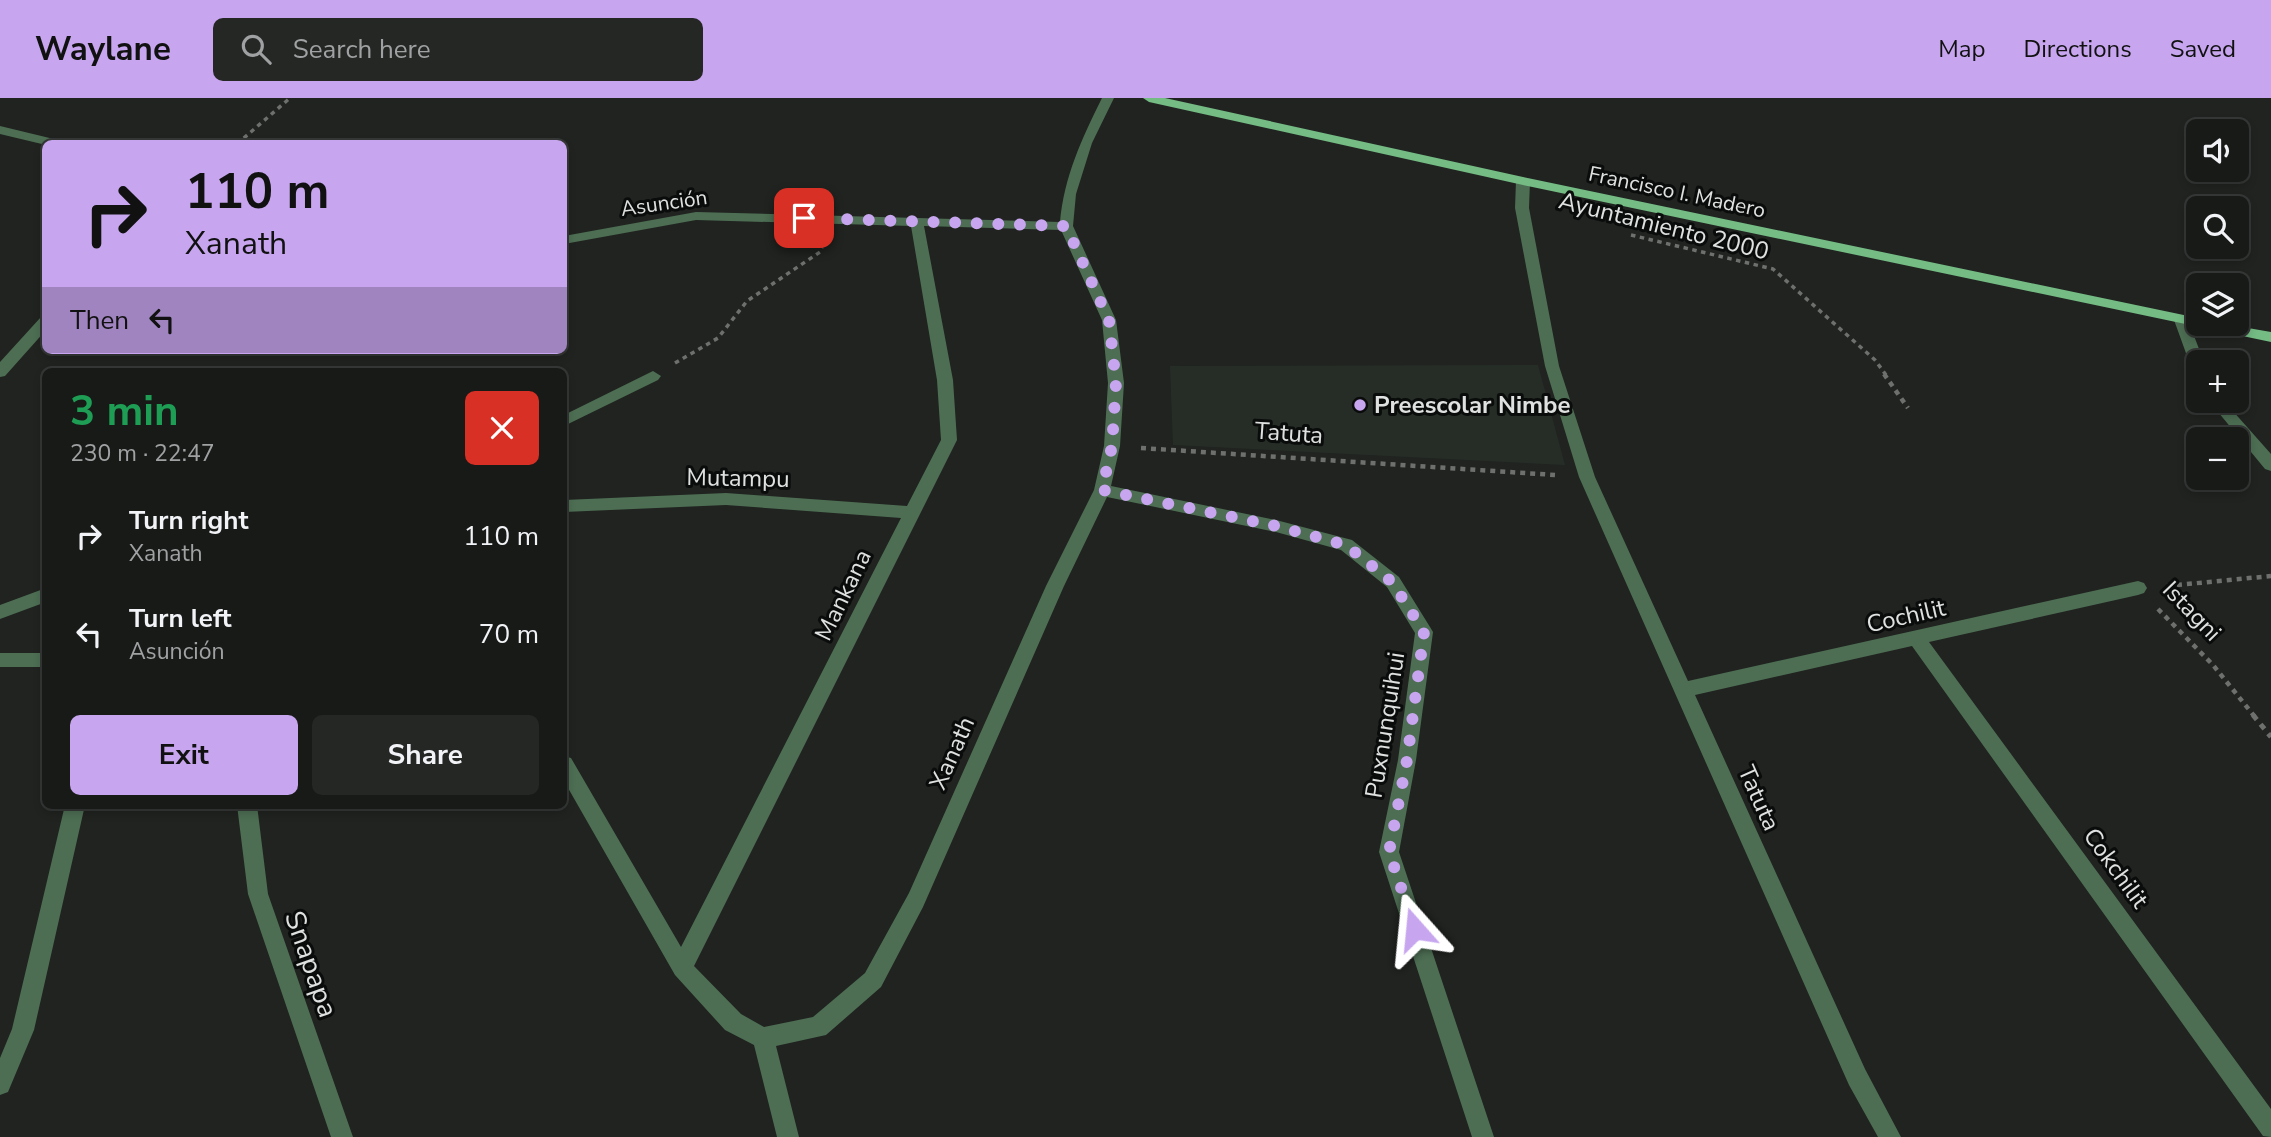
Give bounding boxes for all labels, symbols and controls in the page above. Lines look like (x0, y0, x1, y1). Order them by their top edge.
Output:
search box (213, 18, 703, 81)
text: Waylane (35, 27, 171, 72)
icon: search (237, 30, 275, 68)
text: Search here (293, 32, 431, 67)
text: Map (1938, 33, 1985, 65)
text: Directions (2023, 33, 2132, 65)
text: Saved (2170, 33, 2236, 65)
map controls (2186, 119, 2249, 490)
button: sound (2186, 119, 2249, 182)
text: 110 m (185, 158, 329, 225)
street label: Francisco I. Madero (1586, 160, 1768, 224)
icon: right (70, 168, 161, 259)
street label: Asunción (619, 183, 709, 223)
street label: Ayuntamiento 2000 (1556, 184, 1772, 268)
pin (774, 188, 834, 248)
button: search (2186, 196, 2249, 259)
icon: arrive (785, 199, 823, 237)
text: Xanath (185, 222, 287, 265)
button: layers (2186, 273, 2249, 336)
icon: left (143, 301, 181, 339)
text: Then (70, 303, 129, 338)
button: + (2186, 350, 2249, 413)
text: 3 min (70, 383, 179, 440)
place label: Preescolar Nimbe (1374, 389, 1570, 421)
button: close (465, 391, 539, 465)
marker: Preescolar Nimbe (1352, 397, 1368, 413)
street label: Tatuta (1254, 415, 1324, 451)
button: − (2186, 427, 2249, 490)
text: 230 m · 22:47 (70, 438, 215, 469)
street label: Mutampu (686, 461, 790, 495)
text: Turn right (129, 503, 248, 538)
icon: right (70, 517, 108, 555)
text: 110 m (463, 519, 539, 554)
text: Xanath (129, 538, 203, 569)
street label: Mankana (807, 544, 879, 646)
street label: Istagni (2155, 574, 2229, 648)
street label: Cochilit (1863, 591, 1949, 641)
text: Turn left (129, 601, 232, 636)
icon: left (70, 615, 108, 653)
text: 70 m (479, 617, 539, 652)
text: Asunción (129, 636, 225, 667)
street label: Puxnunquihui (1358, 650, 1412, 800)
street label: Xanath (922, 711, 982, 795)
button: Exit (70, 715, 298, 795)
button: Share (312, 715, 539, 795)
street label: Tatuta (1730, 760, 1788, 836)
street label: Cokchilit (2076, 821, 2156, 915)
position arrow (1378, 892, 1452, 966)
street label: Snapapa (275, 906, 347, 1023)

